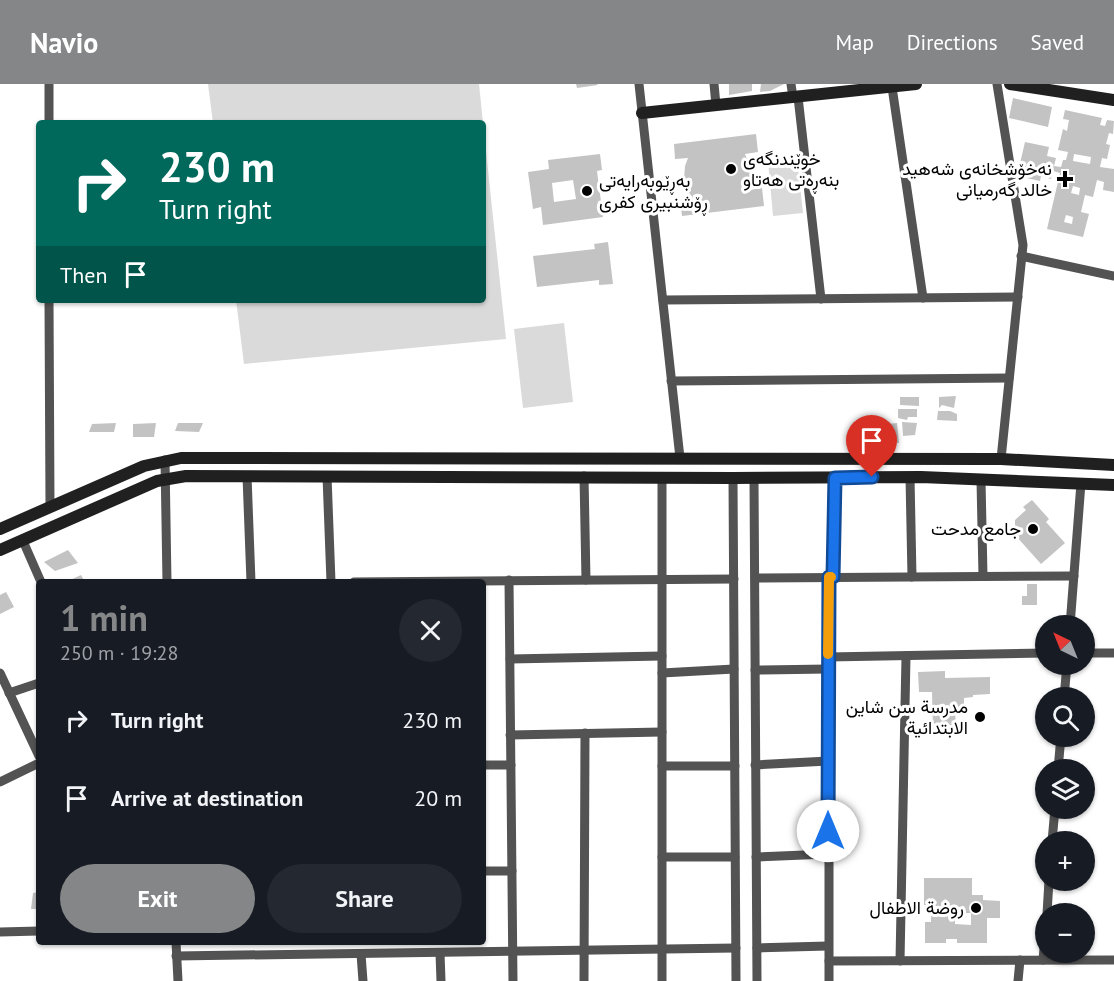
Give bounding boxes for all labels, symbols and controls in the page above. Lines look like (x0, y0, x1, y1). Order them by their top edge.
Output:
text: Navio (30, 24, 98, 61)
text: Map (835, 29, 874, 56)
text: Directions (907, 29, 998, 56)
text: Saved (1031, 29, 1084, 56)
text: 230 m (159, 139, 275, 194)
icon: right (60, 144, 138, 222)
place label: خوێندنگەی بنەڕەتی هەتاو (743, 147, 839, 194)
place label: نەخۆشخانەی شەهید خالد گەرمیانی (902, 157, 1052, 201)
marker: خوێندنگەی بنەڕەتی هەتاو (724, 162, 738, 176)
place label: بەڕێوبەرایەتی ڕۆشنبیری کفری (599, 169, 708, 216)
marker: نەخۆشخانەی شەهید خالد گەرمیانی (1056, 170, 1074, 188)
marker: بەڕێوبەرایەتی ڕۆشنبیری کفری (580, 184, 594, 198)
text: Turn right (159, 192, 272, 226)
icon: arrive (119, 258, 152, 291)
text: Then (60, 261, 107, 289)
pin (846, 415, 897, 477)
icon: arrive (855, 424, 888, 457)
place label: جامع مدحت (931, 517, 1021, 541)
marker: جامع مدحت (1026, 522, 1040, 536)
text: 1 min (60, 594, 148, 641)
button: close (399, 599, 462, 662)
north arrow (1035, 615, 1095, 675)
map controls (1035, 615, 1095, 963)
text: 250 m · 19:28 (60, 640, 178, 666)
button: search (1035, 687, 1095, 747)
place label: مدرسة سن شاين الابتدائية (846, 695, 968, 739)
icon: right (60, 704, 93, 737)
text: Turn right (111, 706, 203, 734)
text: 230 m (402, 706, 462, 734)
marker: مدرسة سن شاين الابتدائية (973, 710, 987, 724)
button: layers (1035, 759, 1095, 819)
icon: arrive (60, 782, 93, 815)
text: Arrive at destination (111, 784, 303, 812)
text: 20 m (414, 784, 462, 812)
position arrow (796, 799, 860, 863)
button: + (1035, 831, 1095, 891)
button: Exit (60, 864, 255, 933)
button: Share (267, 864, 462, 933)
place label: روضة الاطفال (870, 896, 964, 919)
marker: روضة الاطفال (969, 901, 983, 915)
button: − (1035, 903, 1095, 963)

